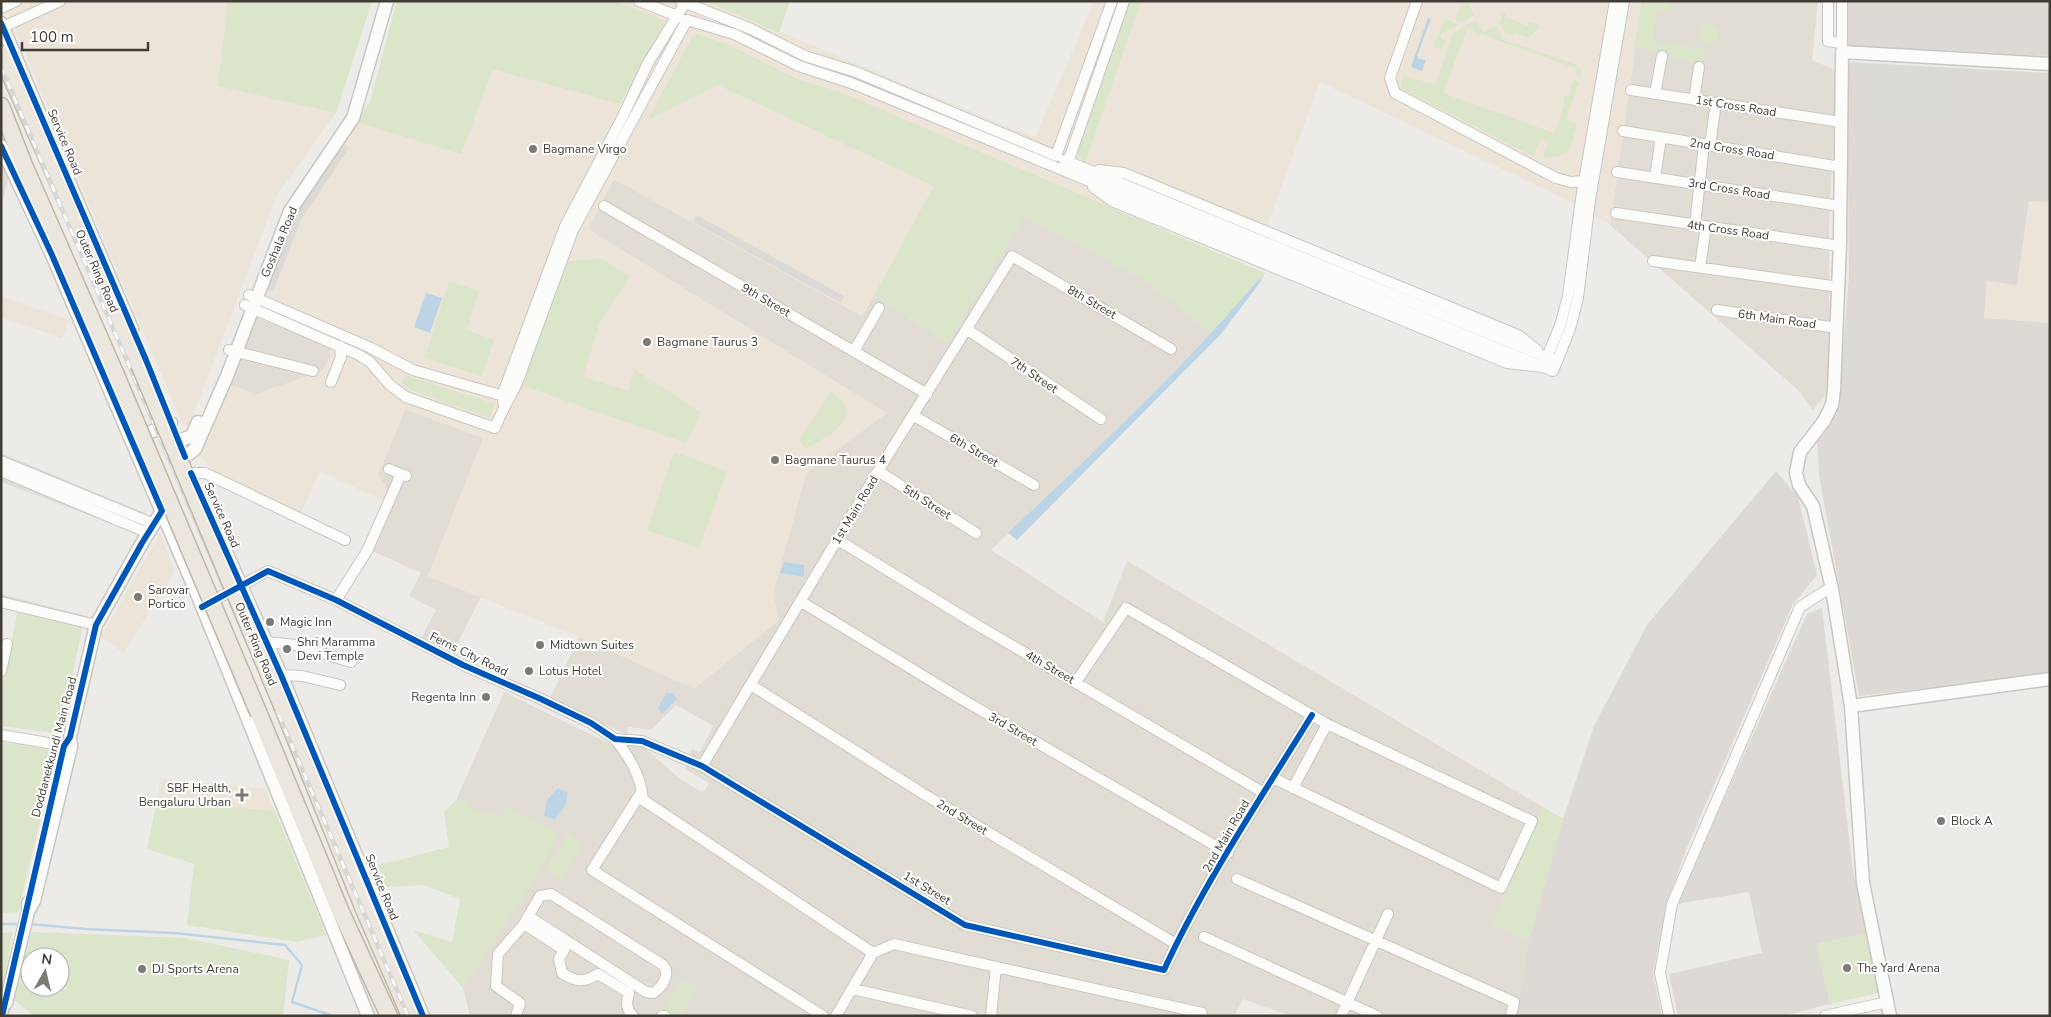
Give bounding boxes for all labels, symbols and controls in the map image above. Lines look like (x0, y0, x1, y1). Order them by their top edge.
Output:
scale bar (22, 20, 149, 52)
text: 100 m (30, 27, 74, 47)
street label: 1st Cross Road (1694, 92, 1778, 120)
street label: Service Road (44, 107, 86, 177)
street label: 2nd Cross Road (1688, 134, 1776, 164)
place label: Bagmane Virgo (543, 141, 627, 157)
marker: Bagmane Virgo (527, 143, 539, 155)
street label: 3rd Cross Road (1687, 175, 1771, 203)
street label: Goshala Road (257, 204, 301, 280)
street label: 4th Cross Road (1686, 216, 1770, 244)
street label: Outer Ring Road (71, 227, 123, 315)
street label: 9th Street (739, 280, 794, 321)
street label: 8th Street (1065, 282, 1120, 323)
street label: 6th Main Road (1737, 306, 1817, 332)
place label: Bagmane Taurus 3 (657, 334, 758, 350)
marker: Bagmane Taurus 3 (641, 336, 653, 348)
street label: 7th Street (1007, 353, 1062, 397)
street label: 6th Street (947, 430, 1002, 471)
place label: Bagmane Taurus 4 (785, 452, 886, 468)
marker: Bagmane Taurus 4 (769, 454, 781, 466)
street label: 1st Main Road (828, 473, 882, 547)
street label: Service Road (200, 480, 244, 550)
street label: 5th Street (900, 481, 955, 524)
place label: Sarovar Portico (148, 582, 190, 612)
marker: Sarovar Portico (132, 591, 144, 603)
street label: Outer Ring Road (231, 600, 281, 688)
place label: Magic Inn (280, 614, 332, 630)
marker: Magic Inn (264, 616, 276, 628)
street label: Ferns City Road (427, 628, 511, 680)
place label: Shri Maramma Devi Temple (297, 634, 375, 664)
place label: Midtown Suites (550, 637, 634, 653)
marker: Midtown Suites (534, 639, 546, 651)
marker: Shri Maramma Devi Temple (281, 643, 293, 655)
street label: 4th Street (1023, 647, 1078, 688)
place label: Lotus Hotel (539, 663, 602, 679)
marker: Lotus Hotel (523, 665, 535, 677)
street label: Doddanekkundi Main Road (28, 675, 80, 819)
place label: Regenta Inn (411, 689, 476, 705)
marker: Regenta Inn (480, 691, 492, 703)
street label: 3rd Street (986, 709, 1041, 750)
place label: SBF Health, Bengaluru Urban (139, 780, 231, 810)
marker: SBF Health, Bengaluru Urban (235, 788, 249, 802)
street label: 2nd Street (934, 796, 991, 839)
street label: 2nd Main Road (1199, 797, 1253, 875)
place label: Block A (1951, 813, 1993, 829)
marker: Block A (1935, 815, 1947, 827)
street label: Service Road (361, 851, 403, 923)
street label: 1st Street (900, 868, 954, 909)
north arrow (20, 947, 70, 997)
text: N (40, 949, 53, 970)
place label: The Yard Arena (1857, 960, 1940, 976)
place label: DJ Sports Arena (152, 961, 239, 977)
marker: The Yard Arena (1841, 962, 1853, 974)
marker: DJ Sports Arena (136, 963, 148, 975)

